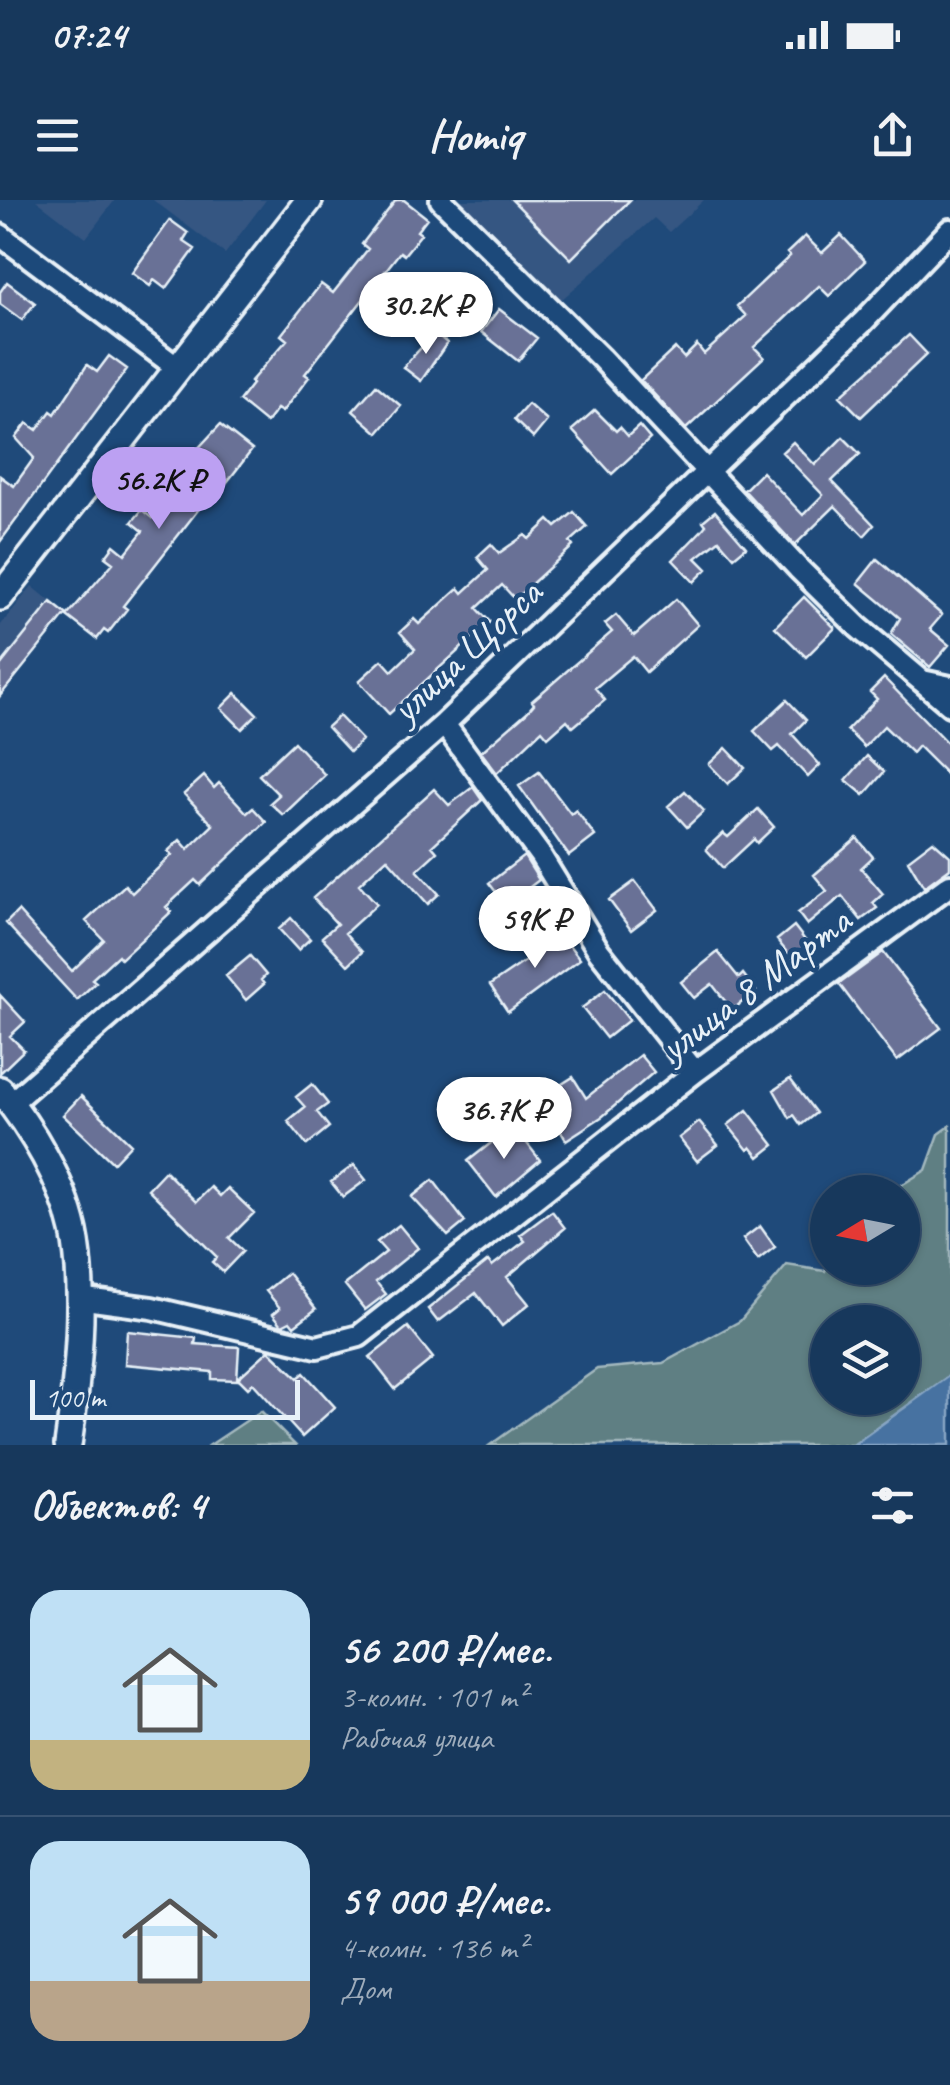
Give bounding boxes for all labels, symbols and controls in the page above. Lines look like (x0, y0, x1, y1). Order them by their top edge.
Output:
text: 07:24 (50, 12, 126, 59)
text: Homiq (428, 107, 522, 164)
icon: menu (30, 108, 85, 163)
icon: share (865, 108, 920, 163)
pin: 30.2K ₽ (334, 272, 518, 357)
text: 30.2K ₽ (381, 284, 471, 325)
pin: 56.2K ₽ (67, 447, 251, 532)
text: 56.2K ₽ (114, 459, 204, 500)
street label: улица Щорса (377, 565, 555, 737)
pin: 59K ₽ (465, 886, 605, 971)
street label: улица 8 Марта (646, 893, 864, 1075)
text: 59K ₽ (501, 898, 569, 939)
pin: 36.7K ₽ (412, 1077, 596, 1162)
text: 36.7K ₽ (459, 1089, 549, 1130)
north arrow (810, 1175, 920, 1285)
map controls (810, 1175, 920, 1415)
button: layers (810, 1305, 920, 1415)
scale bar (30, 1375, 300, 1420)
text: 100 m (45, 1380, 105, 1415)
icon: filters (865, 1478, 920, 1533)
text: Объектов: 4 (30, 1479, 206, 1532)
text: 56 200 ₽/мес. (340, 1623, 552, 1676)
icon: home (110, 1630, 230, 1750)
text: 3-комн. · 101 m² (340, 1676, 527, 1717)
text: Рабочая улица (340, 1717, 493, 1758)
text: 59 000 ₽/мес. (340, 1874, 550, 1927)
icon: home (110, 1881, 230, 2001)
text: 4-комн. · 136 m² (340, 1927, 527, 1968)
text: Дом (340, 1968, 391, 2009)

